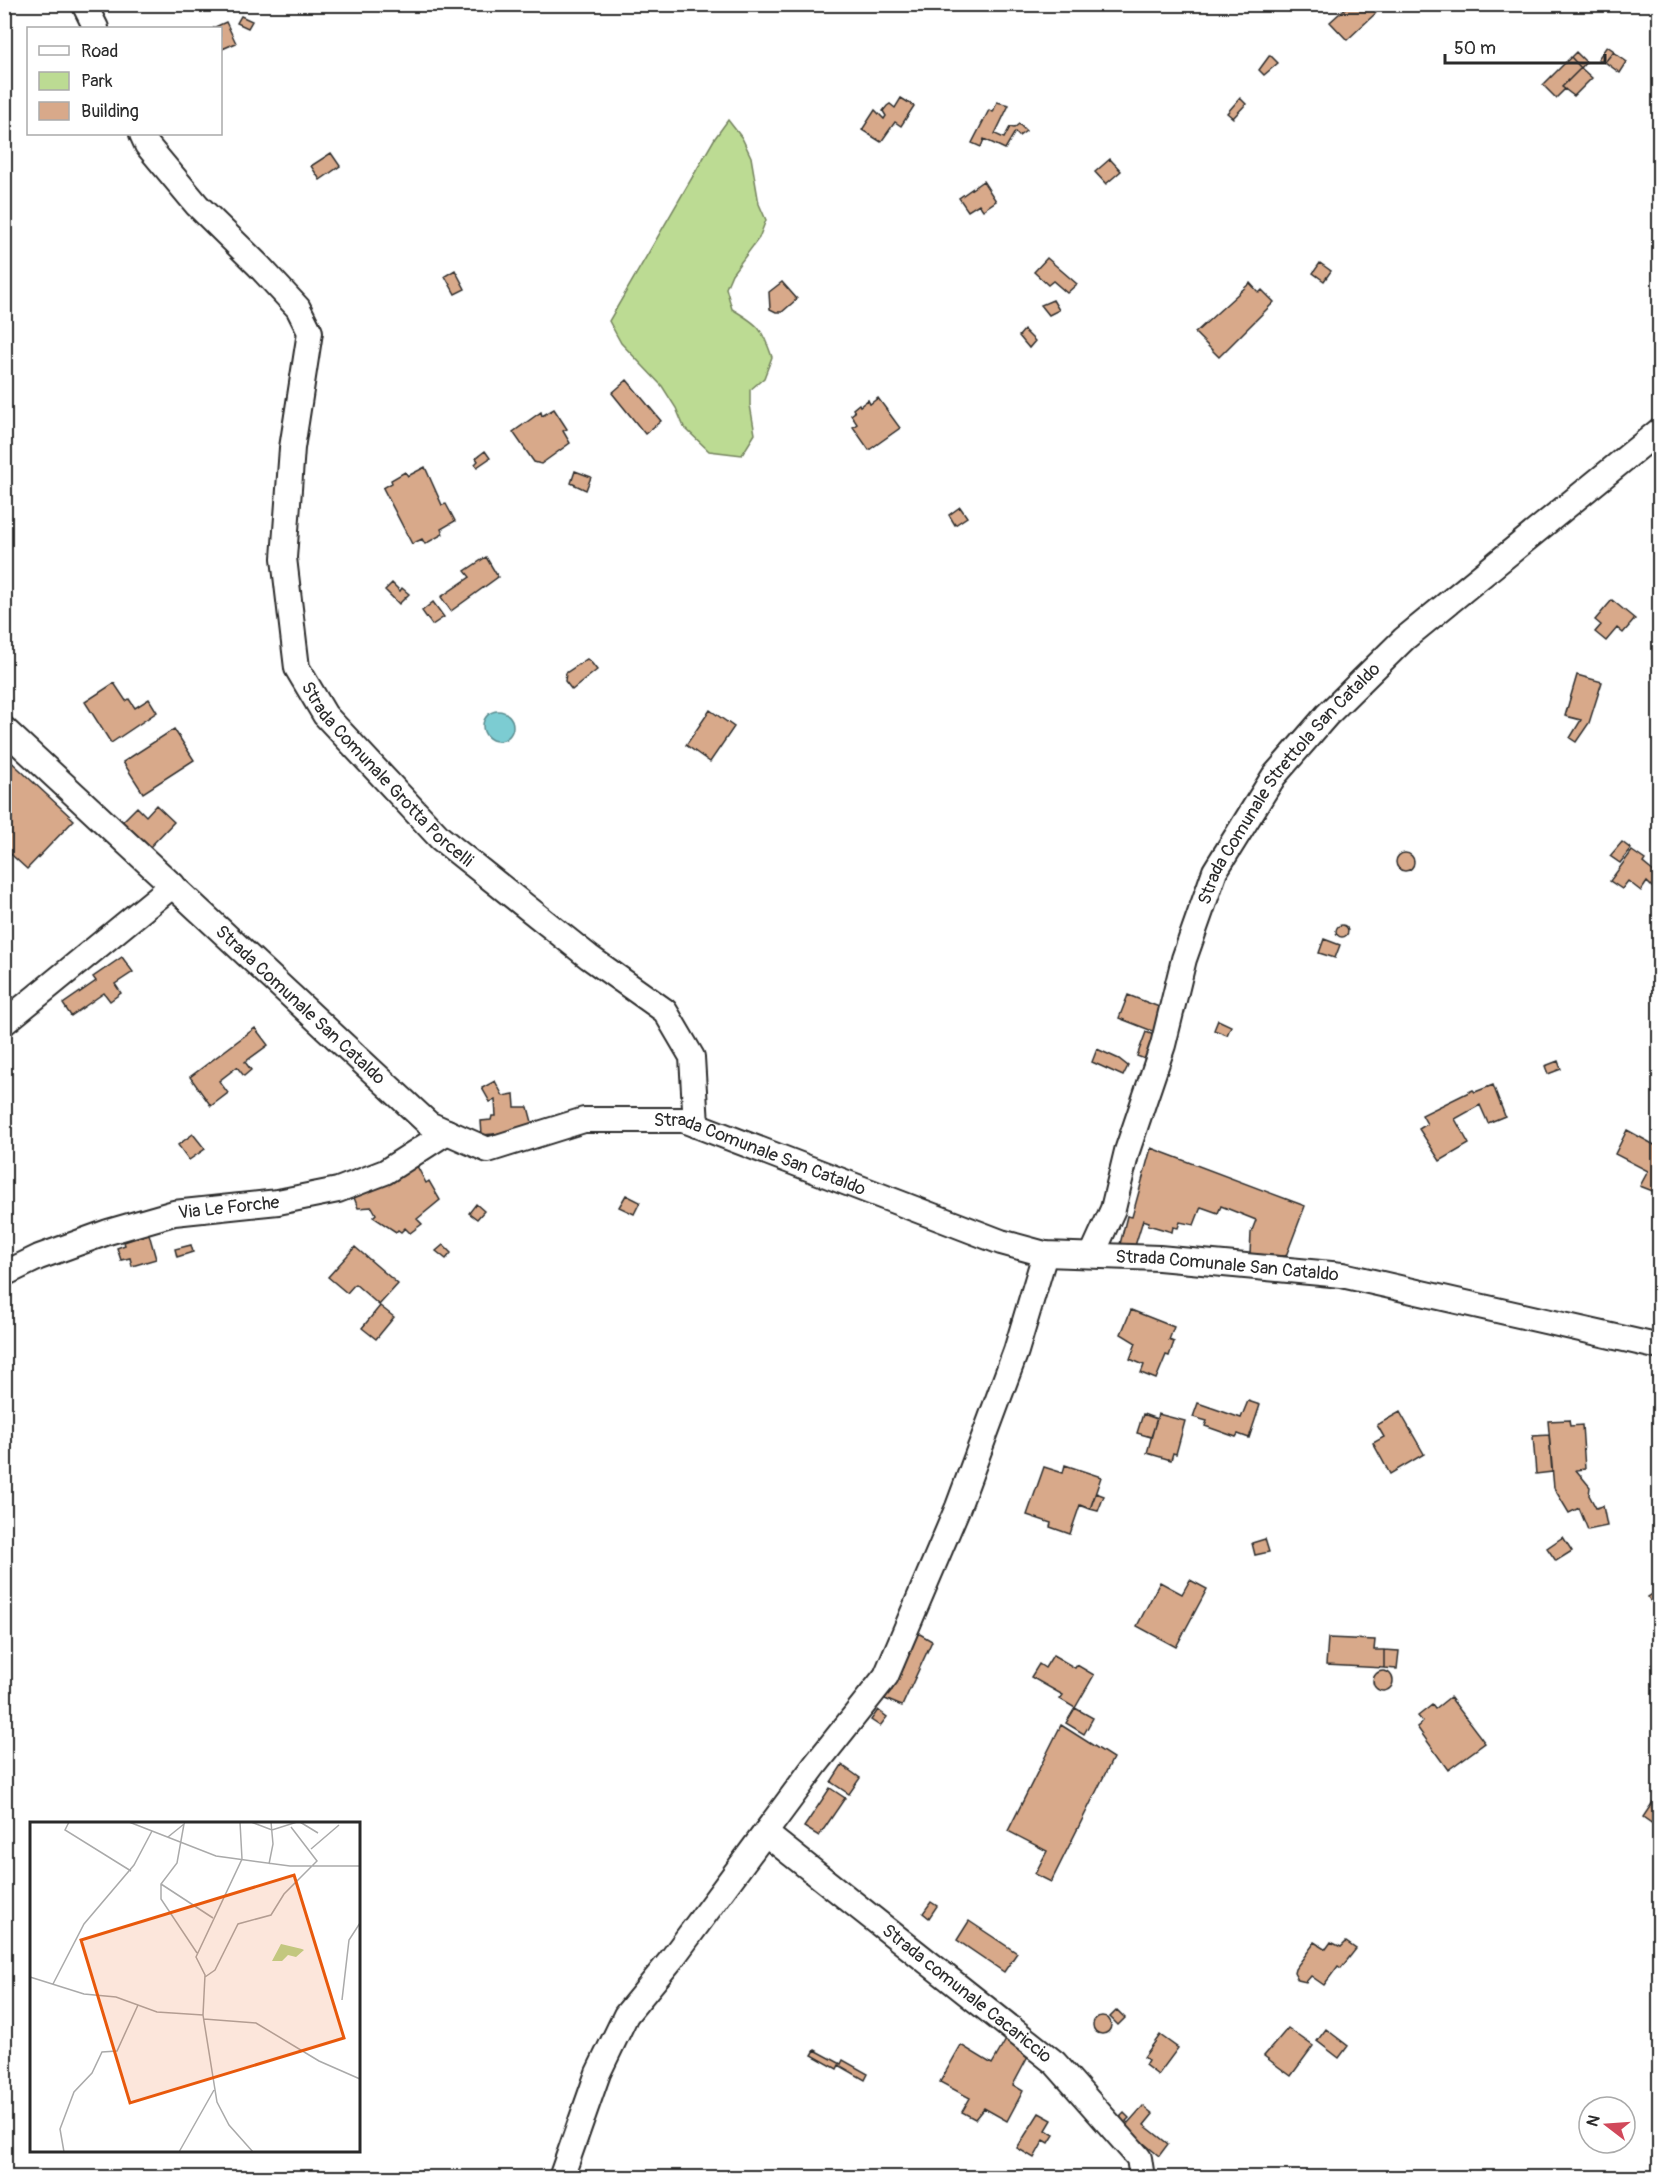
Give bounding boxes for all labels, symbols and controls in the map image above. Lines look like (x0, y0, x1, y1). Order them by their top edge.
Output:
legend (27, 27, 222, 135)
scale bar (1445, 27, 1606, 65)
text: 50 m (1454, 37, 1496, 60)
text: Road (81, 40, 118, 63)
text: Park (81, 70, 113, 93)
text: Building (81, 100, 139, 123)
street label: Strada Comunale Strettola San Cataldo (1193, 657, 1385, 908)
street label: Strada Comunale Grotta Porcelli (296, 677, 478, 872)
street label: Strada Comunale San Cataldo (211, 920, 391, 1090)
street label: Strada Comunale San Cataldo (654, 1109, 869, 1201)
street label: Via Le Forche (177, 1190, 281, 1224)
street label: Strada Comunale San Cataldo (1115, 1245, 1340, 1286)
inset map (30, 1822, 360, 2152)
street label: Strada comunale Cacariccio (878, 1919, 1057, 2068)
north arrow (1577, 2095, 1637, 2155)
text: N (1582, 2113, 1605, 2129)

